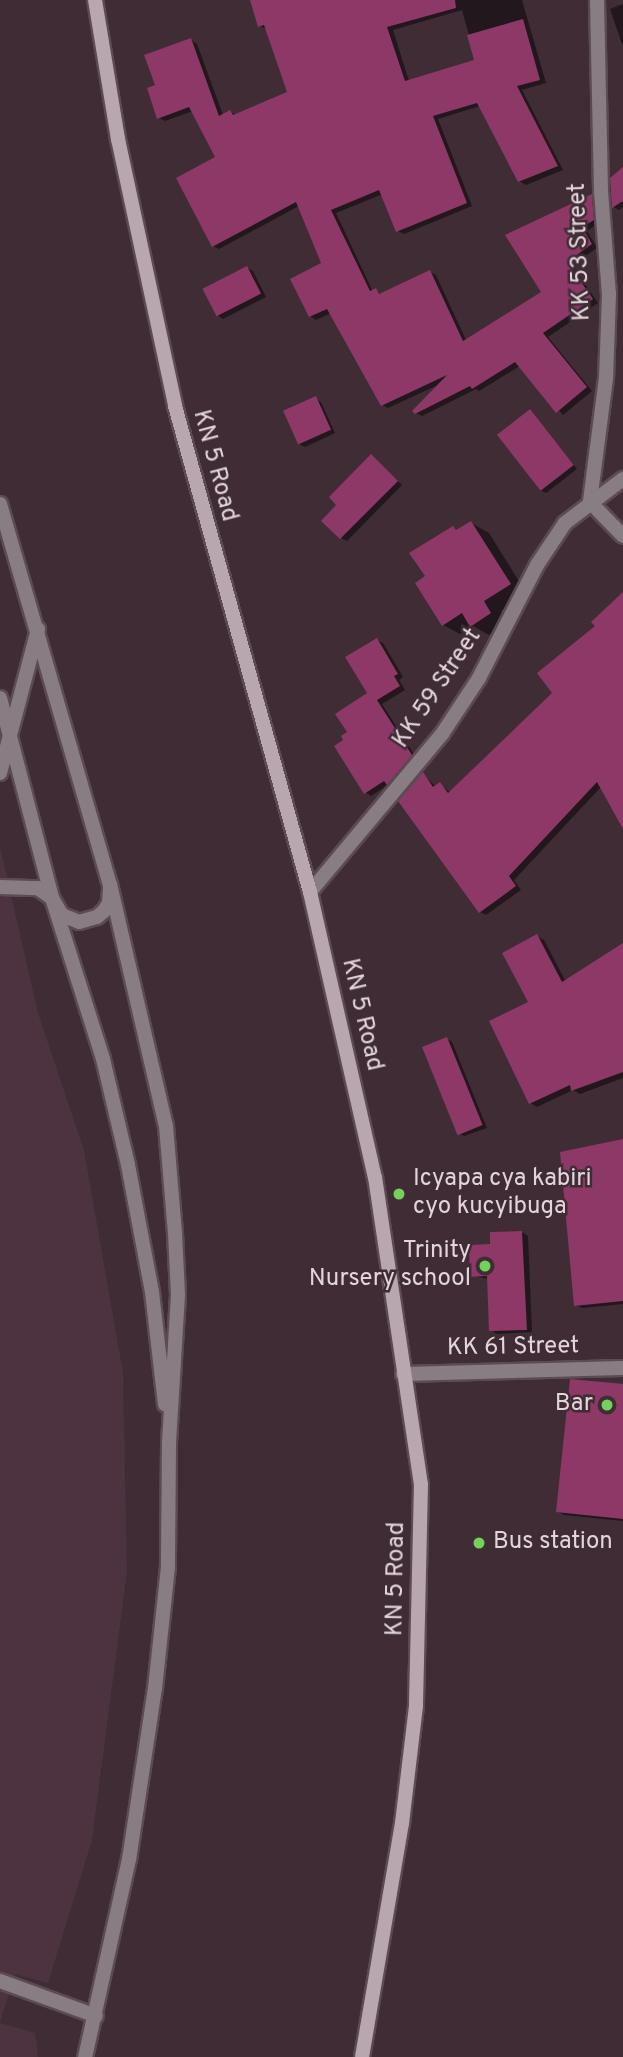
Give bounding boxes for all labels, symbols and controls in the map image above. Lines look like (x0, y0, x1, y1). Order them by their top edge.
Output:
street label: KK 53 Street (564, 182, 598, 322)
street label: KN 5 Road (185, 407, 243, 525)
street label: KK 59 Street (387, 624, 489, 754)
street label: KN 5 Road (334, 956, 388, 1074)
place label: Icyapa cya kabiri cyo kucyibuga (413, 1166, 592, 1222)
marker: Icyapa cya kabiri cyo kucyibuga (391, 1186, 407, 1202)
place label: Trinity Nursery school (309, 1238, 471, 1294)
marker: Trinity Nursery school (477, 1258, 493, 1274)
street label: KK 61 Street (447, 1332, 579, 1364)
place label: Bar (555, 1391, 593, 1419)
marker: Bar (599, 1397, 615, 1413)
street label: KN 5 Road (382, 1521, 412, 1637)
place label: Bus station (493, 1529, 613, 1557)
marker: Bus station (471, 1535, 487, 1551)

